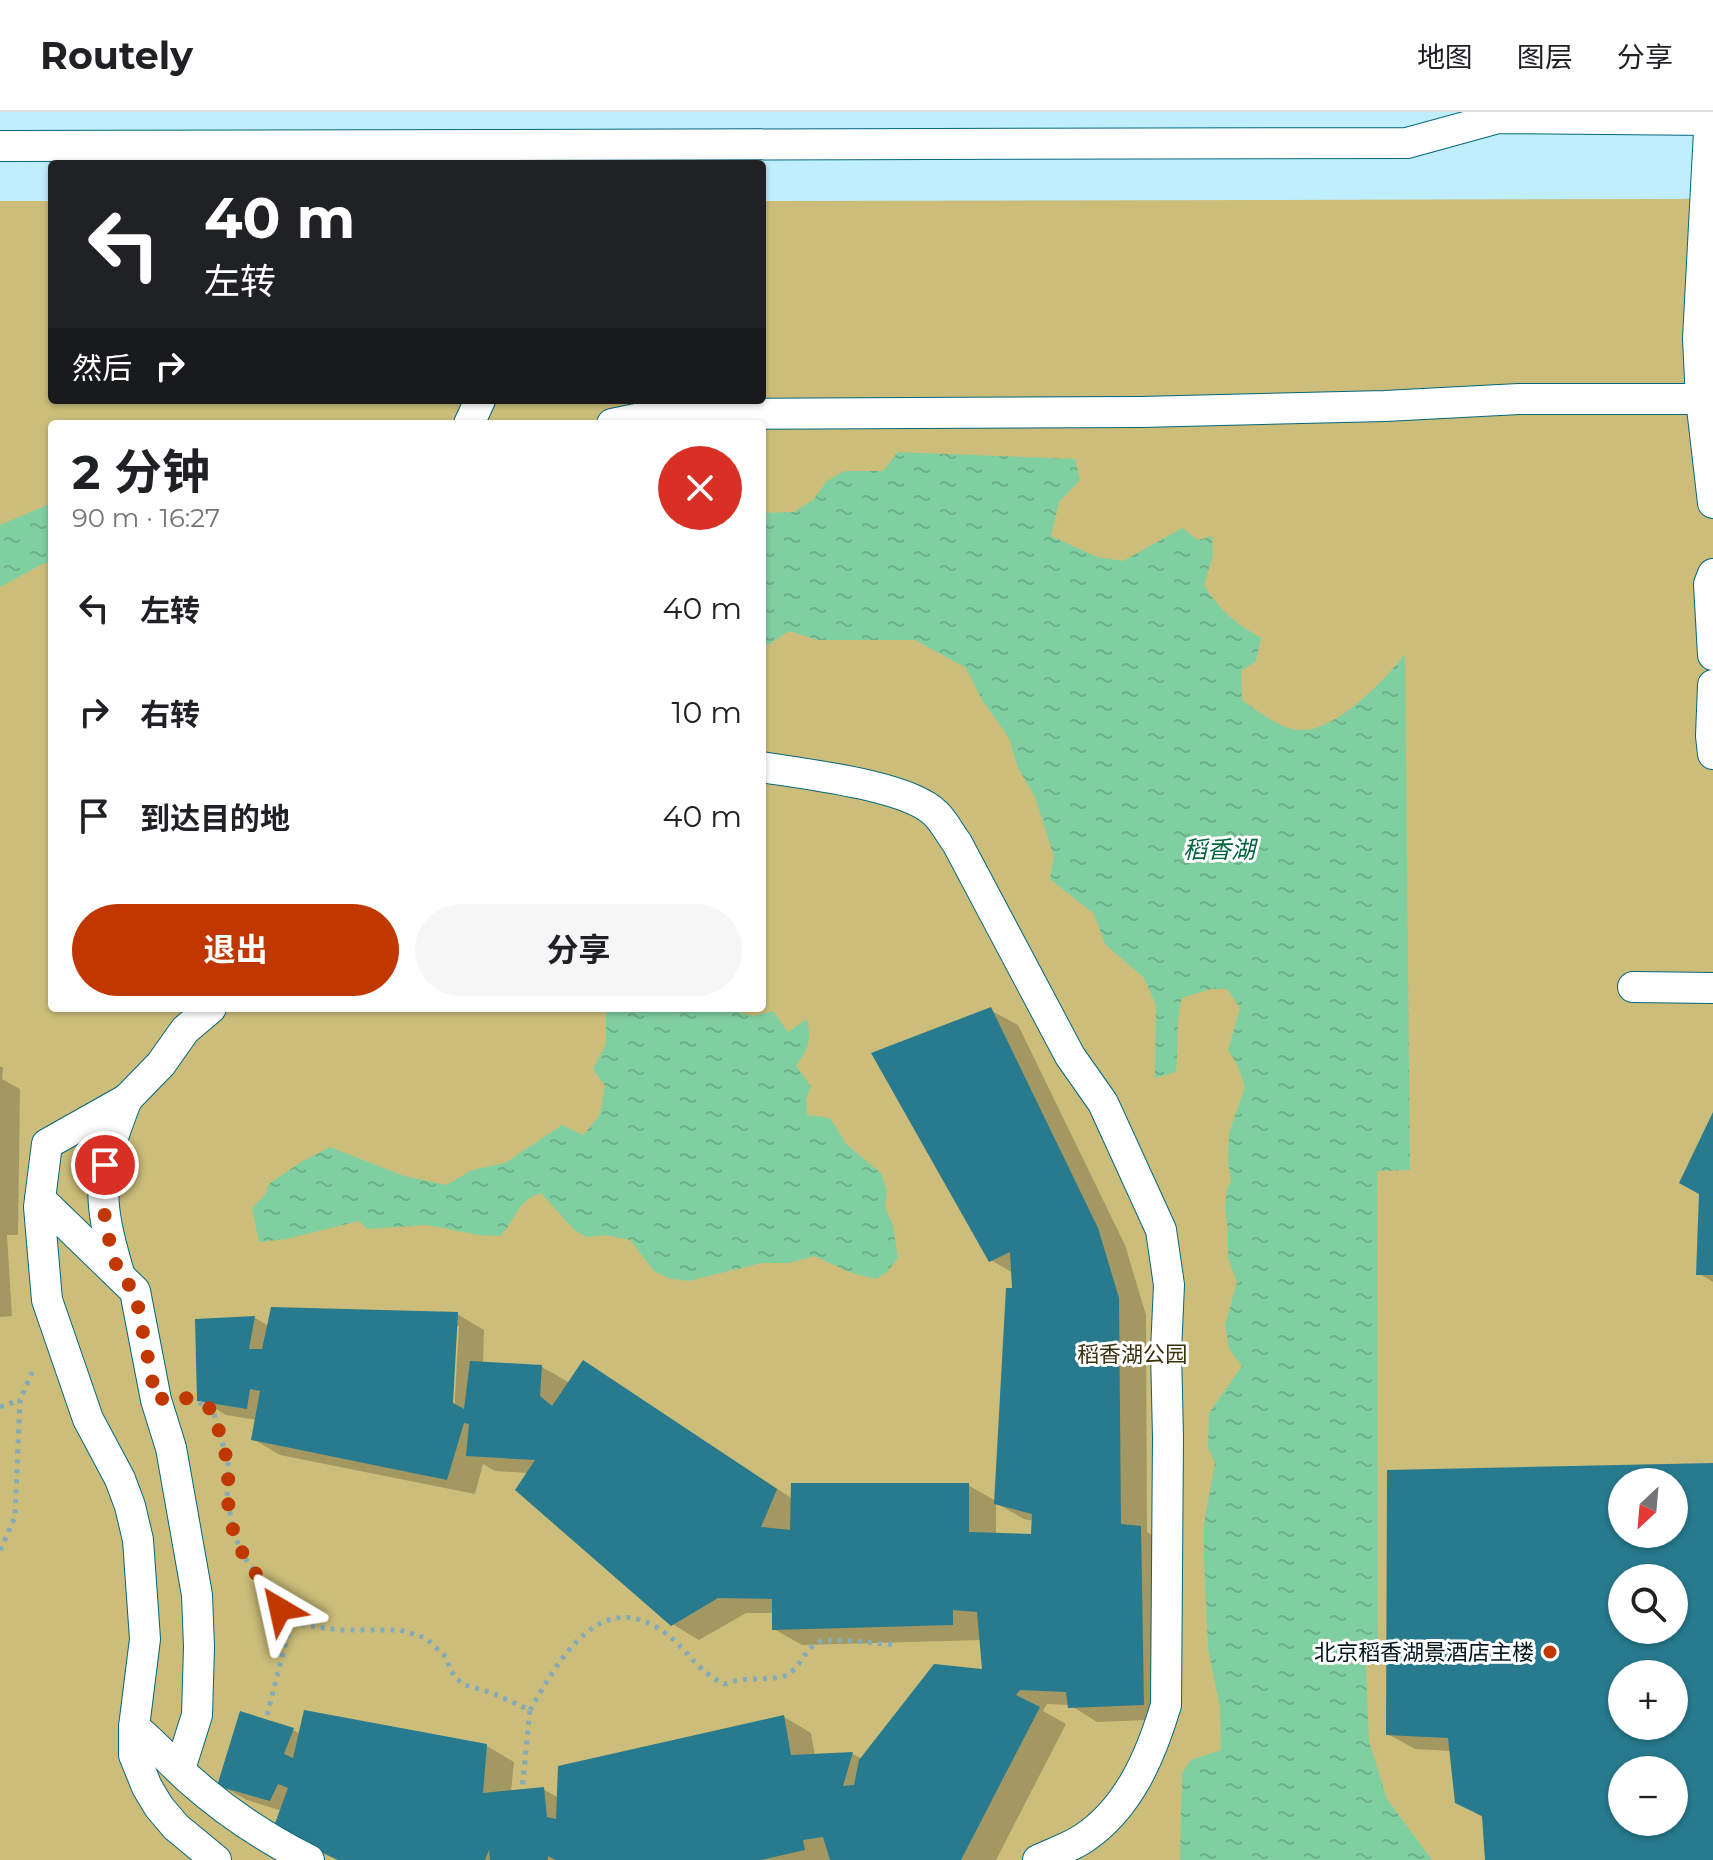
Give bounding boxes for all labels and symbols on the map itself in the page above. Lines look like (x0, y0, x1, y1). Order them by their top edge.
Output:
water label: 稻香湖 (1183, 835, 1259, 864)
pin (71, 1131, 139, 1199)
park label: 稻香湖公园 (1077, 1341, 1187, 1368)
north arrow (1608, 1468, 1688, 1548)
position arrow (238, 1567, 322, 1651)
place label: 北京稻香湖景酒店主楼 (1314, 1639, 1534, 1666)
marker: 北京稻香湖景酒店主楼 (1541, 1643, 1559, 1661)

